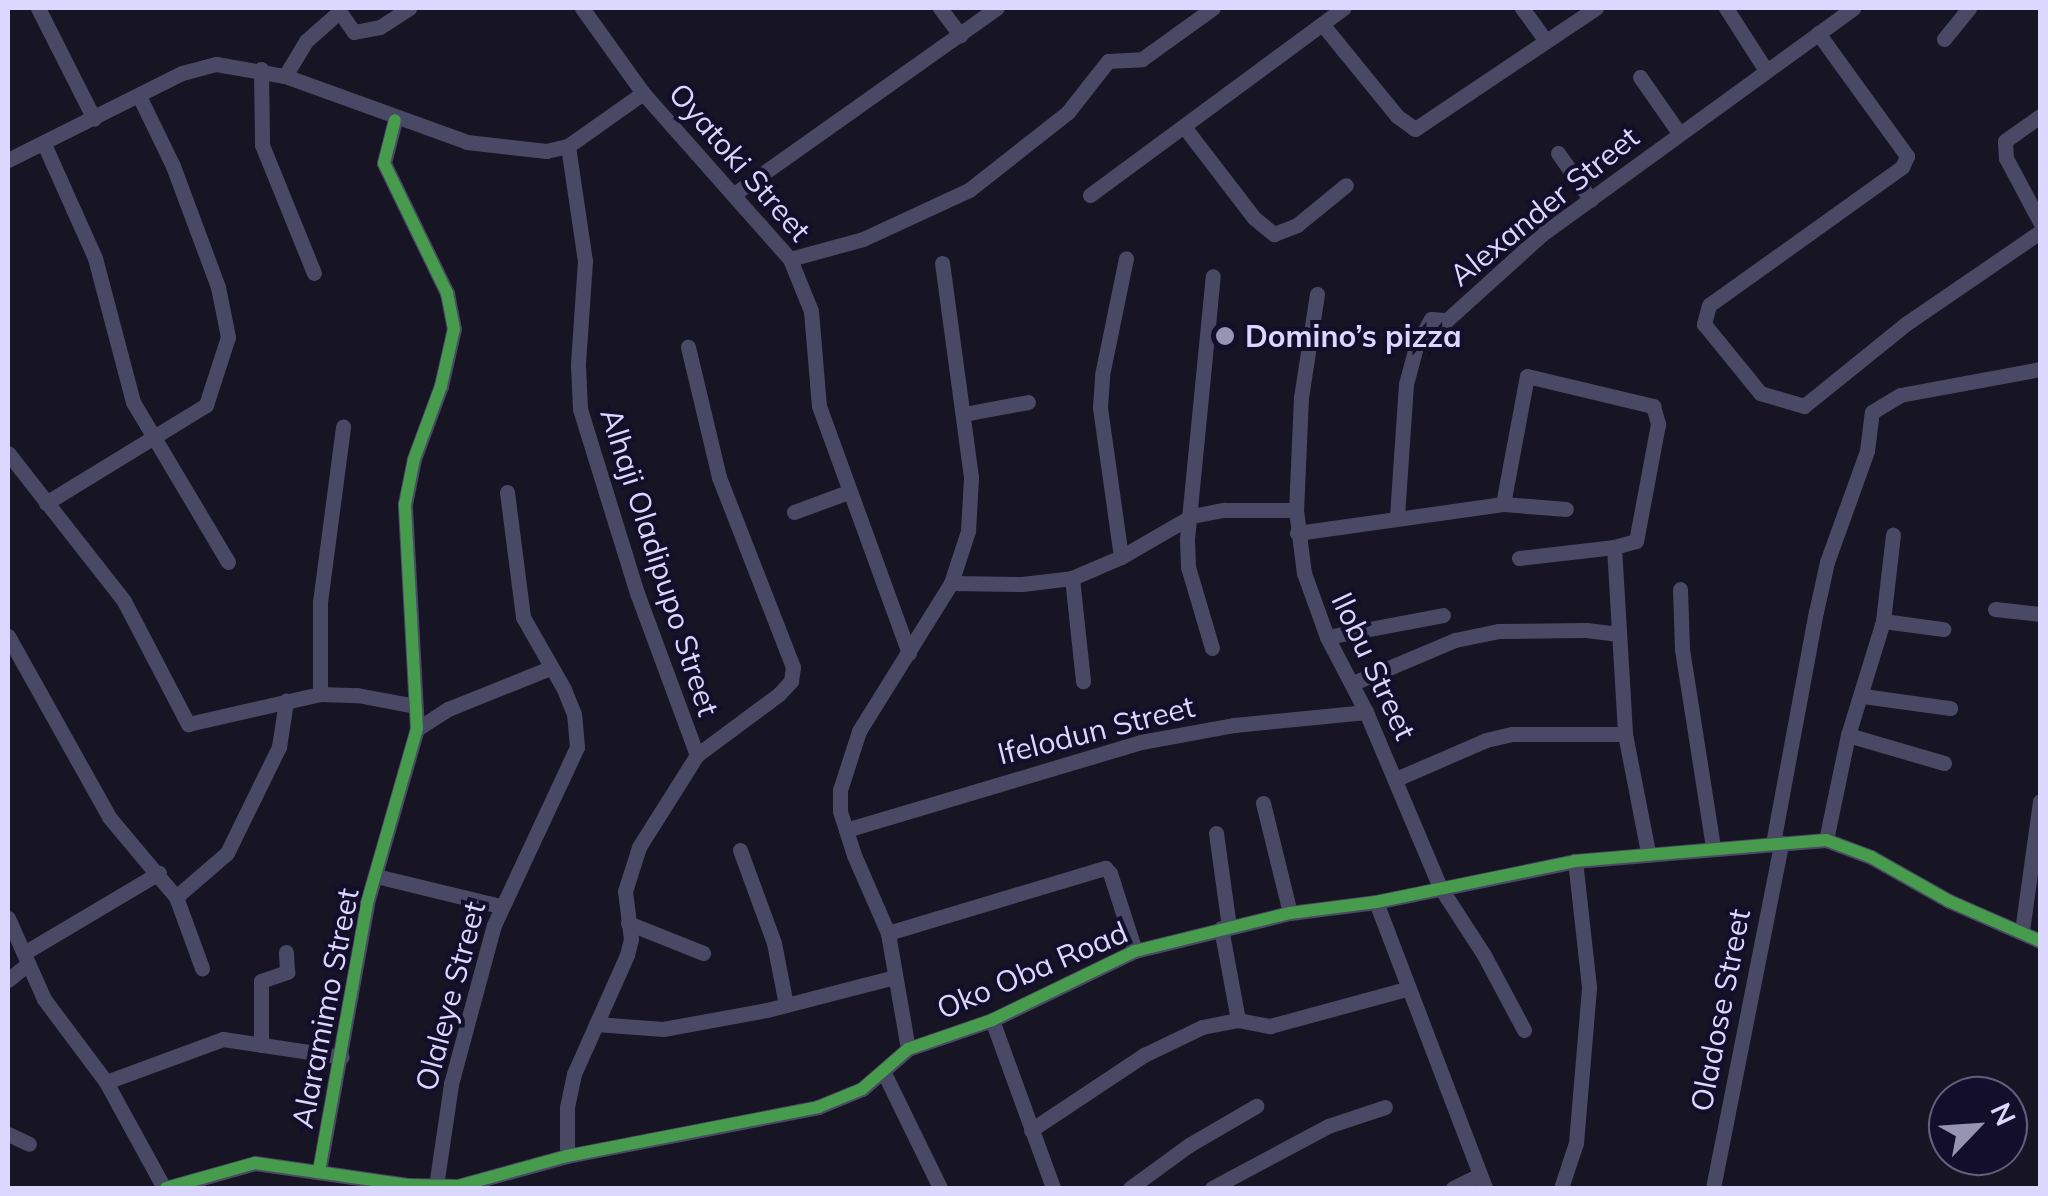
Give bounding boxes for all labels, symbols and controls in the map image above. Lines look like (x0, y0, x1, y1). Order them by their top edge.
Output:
street label: Oyatoki Street (662, 76, 818, 248)
street label: Alexander Street (1442, 119, 1646, 293)
place label: Domino’s pizza (1245, 318, 1462, 354)
marker: Domino’s pizza (1214, 325, 1236, 347)
street label: Alhaji Oladipupo Street (593, 404, 727, 720)
street label: Ilobu Street (1324, 587, 1424, 745)
street label: Ifelodun Street (994, 688, 1198, 772)
street label: Alaramimo Street (284, 885, 366, 1131)
street label: Olaleye Street (407, 897, 493, 1095)
street label: Oladose Street (1683, 906, 1757, 1114)
street label: Oko Oba Road (931, 914, 1133, 1026)
north arrow (1928, 1076, 2028, 1176)
text: N (1983, 1097, 2024, 1131)

